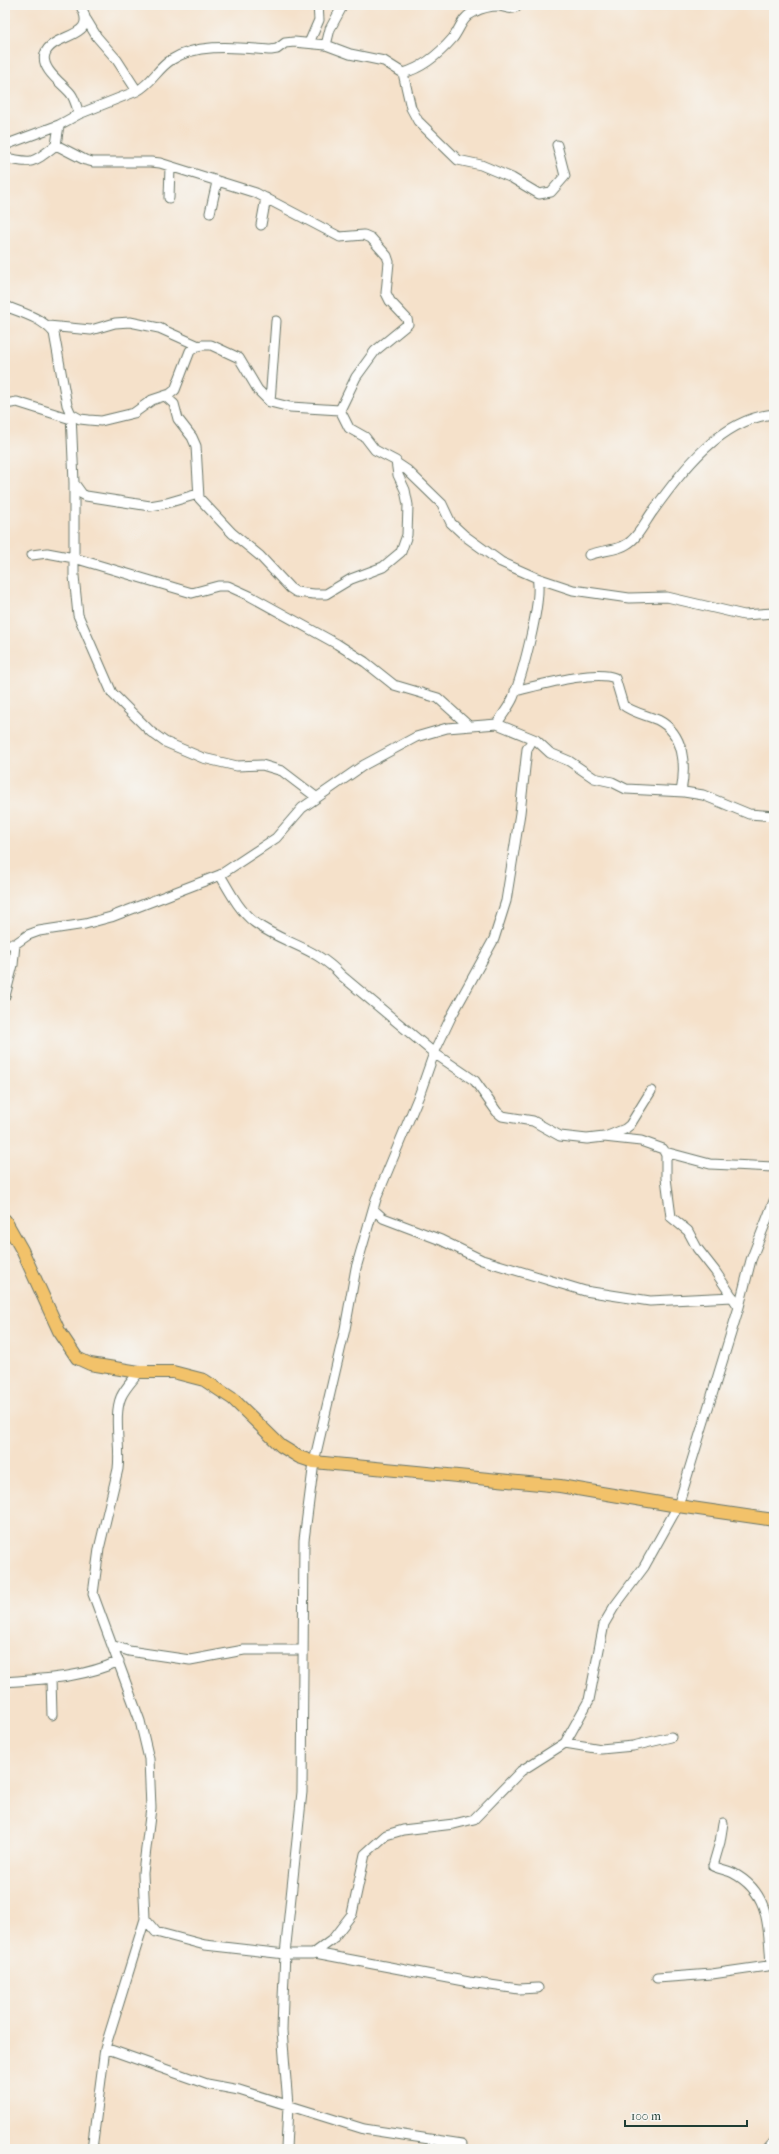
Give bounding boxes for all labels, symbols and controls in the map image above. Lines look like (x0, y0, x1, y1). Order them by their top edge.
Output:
scale bar (625, 2102, 747, 2128)
text: 100 m (631, 2109, 661, 2123)

